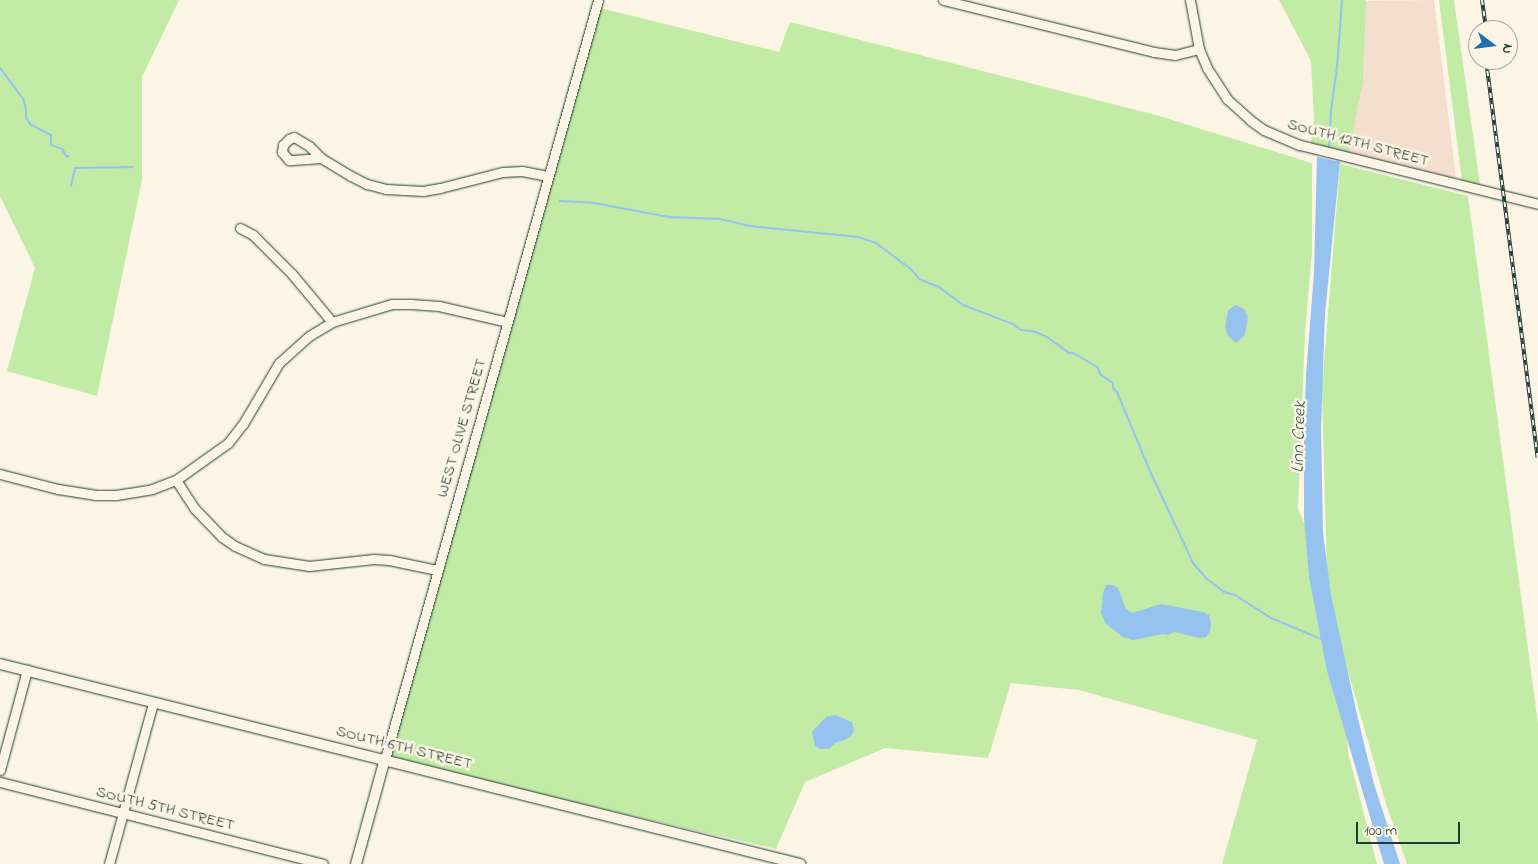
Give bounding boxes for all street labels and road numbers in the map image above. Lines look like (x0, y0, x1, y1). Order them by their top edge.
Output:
street label: SOUTH 12TH STREET (1285, 115, 1431, 171)
street label: WEST OLIVE STREET (433, 356, 491, 500)
street label: SOUTH 6TH STREET (334, 722, 474, 774)
street label: SOUTH 5TH STREET (94, 783, 236, 835)

